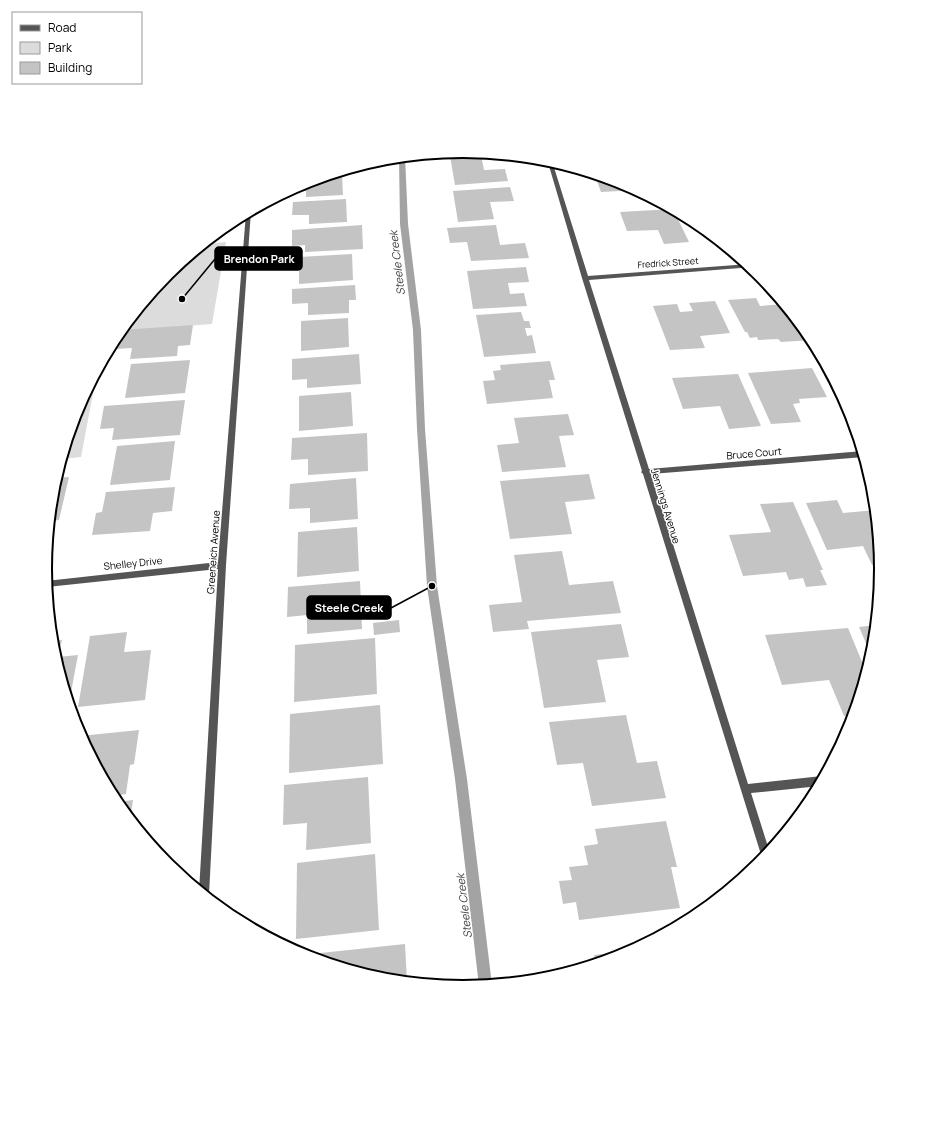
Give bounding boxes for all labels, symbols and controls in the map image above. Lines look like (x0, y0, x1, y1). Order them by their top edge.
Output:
legend (12, 12, 142, 84)
text: Road (48, 19, 76, 36)
text: Park (48, 39, 73, 56)
text: Building (48, 59, 92, 76)
water label: Steele Creek (385, 228, 408, 296)
callout: Brendon Park (215, 247, 302, 270)
text: Brendon Park (224, 251, 295, 266)
street label: Fredrick Street (637, 254, 699, 271)
street label: Bruce Court (726, 444, 782, 462)
street label: Jennings Avenue (648, 467, 684, 545)
street label: Greeneich Avenue (203, 510, 223, 594)
street label: Shelley Drive (103, 553, 163, 573)
callout: Steele Creek (307, 596, 391, 619)
text: Steele Creek (315, 600, 384, 615)
water label: Steele Creek (452, 871, 475, 939)

